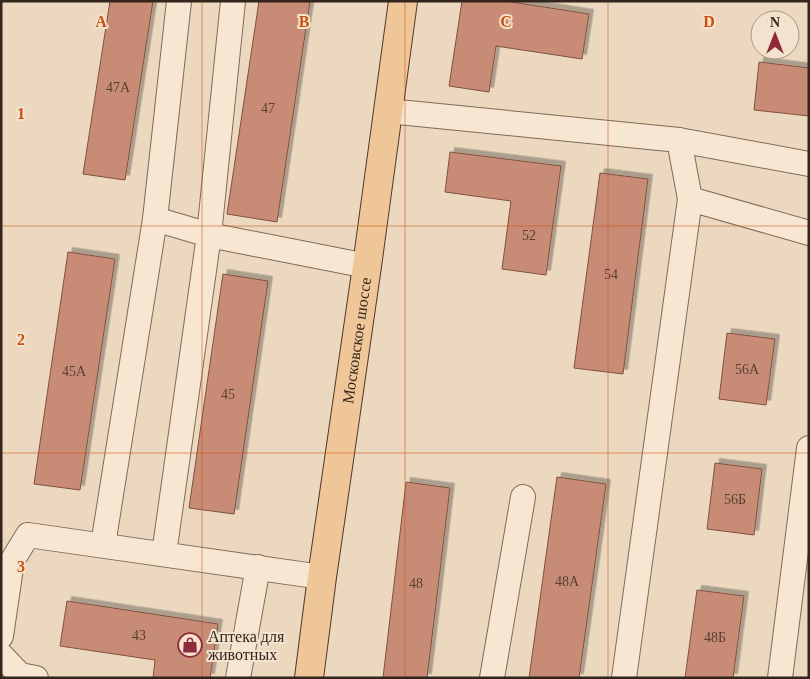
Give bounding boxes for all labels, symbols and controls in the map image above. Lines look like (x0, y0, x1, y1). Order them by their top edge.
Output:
north arrow (750, 10, 800, 60)
text: A (95, 13, 107, 30)
text: B (299, 13, 310, 30)
text: C (500, 13, 512, 30)
text: D (703, 13, 715, 30)
text: N (770, 15, 780, 30)
house number: 47А (106, 80, 131, 95)
house number: 47 (261, 101, 275, 116)
text: 1 (17, 105, 25, 122)
house number: 52 (522, 228, 536, 243)
house number: 54 (604, 267, 618, 282)
street label: Московское шоссе (339, 276, 374, 405)
text: 2 (17, 331, 25, 348)
house number: 56А (735, 362, 760, 377)
house number: 45А (62, 364, 87, 379)
house number: 45 (221, 387, 235, 402)
house number: 56Б (724, 492, 746, 507)
text: 3 (17, 558, 25, 575)
house number: 48А (555, 574, 580, 589)
house number: 48 (409, 576, 423, 591)
house number: 43 (132, 628, 146, 643)
place label: Аптека для животных (207, 628, 285, 663)
house number: 48Б (704, 630, 726, 645)
shop icon: Аптека для животных (177, 632, 203, 658)

